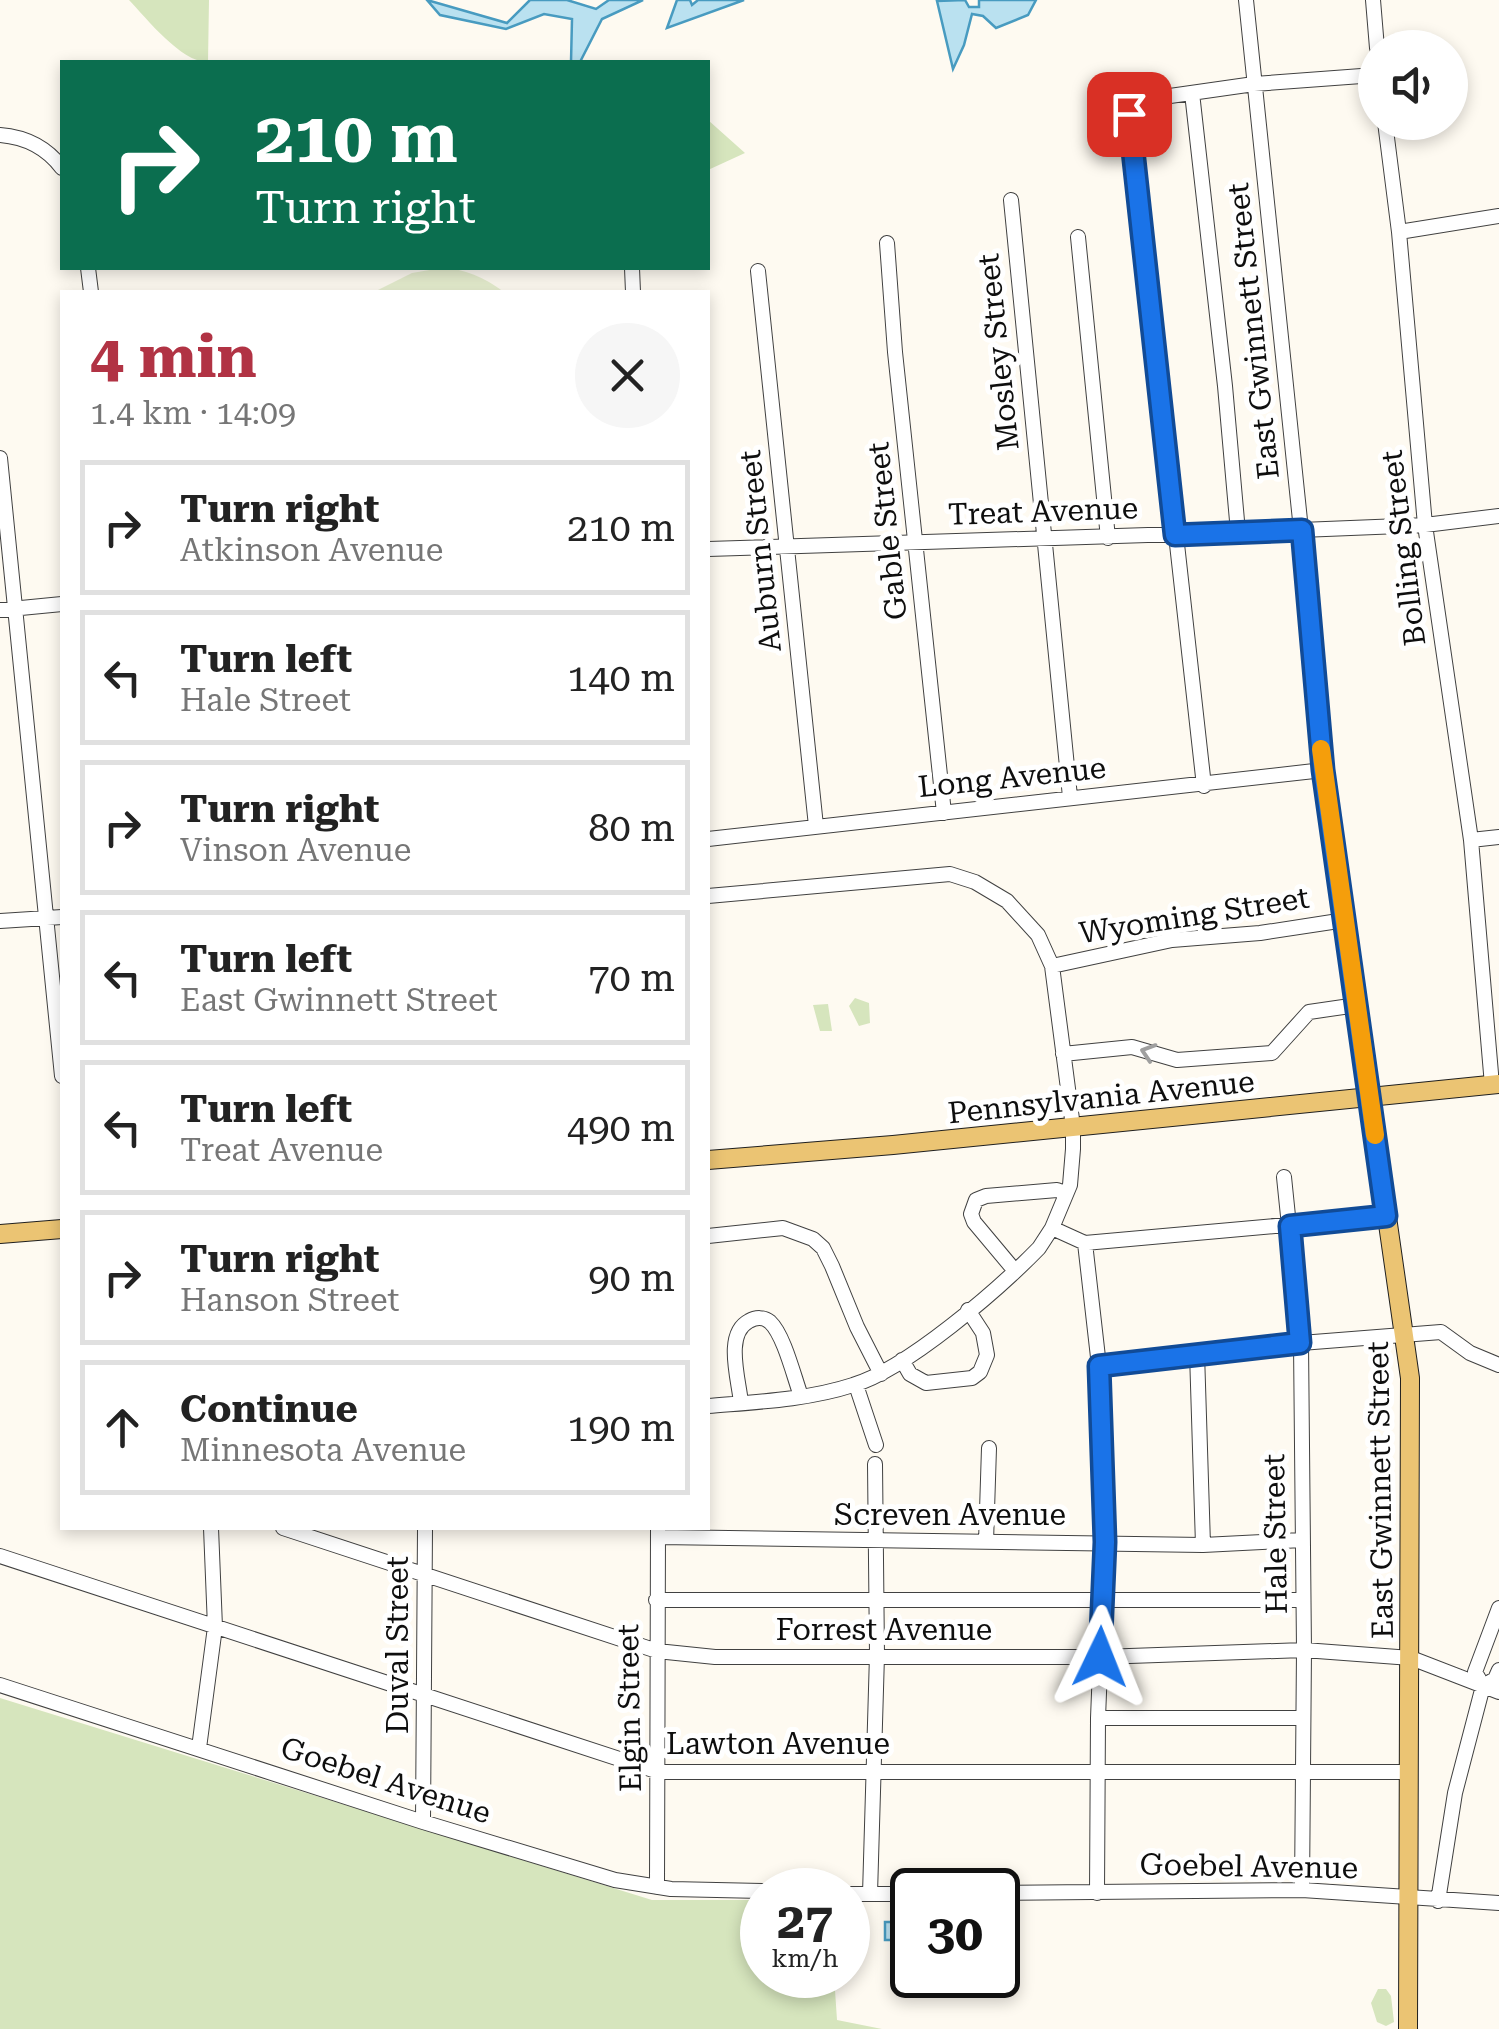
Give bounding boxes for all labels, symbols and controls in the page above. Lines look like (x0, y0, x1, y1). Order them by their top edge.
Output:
map controls (1358, 30, 1468, 140)
button: sound (1358, 30, 1468, 140)
pin (1087, 72, 1172, 157)
icon: arrive (1102, 87, 1157, 142)
text: 210 m (255, 97, 458, 179)
icon: right (90, 100, 220, 230)
text: Turn right (255, 181, 476, 234)
street label: East Gwinnett Street (1220, 181, 1286, 481)
street label: Mosley Street (970, 252, 1026, 452)
text: 4 min (90, 321, 257, 392)
button: close (575, 323, 680, 428)
text: 1.4 km · 14:09 (90, 394, 296, 432)
street label: Gable Street (860, 440, 914, 622)
street label: Auburn Street (732, 448, 788, 654)
street label: Bolling Street (1374, 448, 1432, 648)
text: Turn right (180, 487, 379, 531)
street label: Treat Avenue (947, 490, 1139, 532)
icon: right (95, 500, 150, 555)
text: 210 m (567, 506, 675, 550)
text: Atkinson Avenue (180, 531, 443, 569)
text: Turn left (180, 637, 352, 681)
icon: left (95, 650, 150, 705)
text: 140 m (567, 656, 675, 700)
text: Hale Street (180, 681, 351, 719)
street label: Long Avenue (916, 750, 1108, 804)
text: Turn right (180, 787, 379, 831)
icon: right (95, 800, 150, 855)
text: 80 m (588, 806, 675, 850)
text: Vinson Avenue (180, 831, 411, 869)
street label: Wyoming Street (1077, 880, 1311, 950)
text: Turn left (180, 937, 352, 981)
icon: left (95, 950, 150, 1005)
text: 70 m (588, 956, 675, 1000)
text: East Gwinnett Street (180, 981, 498, 1019)
one-way arrow (1141, 1044, 1158, 1064)
street label: Pennsylvania Avenue (946, 1063, 1256, 1131)
text: Turn left (180, 1087, 352, 1131)
icon: left (95, 1100, 150, 1155)
text: 490 m (567, 1106, 675, 1150)
text: Treat Avenue (180, 1131, 383, 1169)
text: Turn right (180, 1237, 379, 1281)
icon: right (95, 1250, 150, 1305)
text: 90 m (588, 1256, 675, 1300)
text: Hanson Street (180, 1281, 400, 1319)
street label: East Gwinnett Street (1360, 1341, 1400, 1639)
text: Continue (180, 1387, 358, 1431)
icon: ahead (95, 1400, 150, 1455)
text: 190 m (567, 1406, 675, 1450)
text: Minnesota Avenue (180, 1431, 466, 1469)
street label: Hale Street (1256, 1454, 1294, 1614)
street label: Screven Avenue (834, 1497, 1066, 1532)
street label: Duval Street (380, 1556, 415, 1734)
position arrow (1048, 1605, 1152, 1709)
street label: Forrest Avenue (776, 1612, 992, 1647)
street label: Elgin Street (610, 1624, 648, 1792)
street label: Lawton Avenue (666, 1726, 890, 1761)
street label: Goebel Avenue (277, 1730, 495, 1830)
street label: Goebel Avenue (1139, 1847, 1359, 1885)
speed limit sign: 30 (890, 1868, 1020, 1998)
text: 27 (777, 1892, 833, 1950)
text: km/h (772, 1944, 838, 1973)

